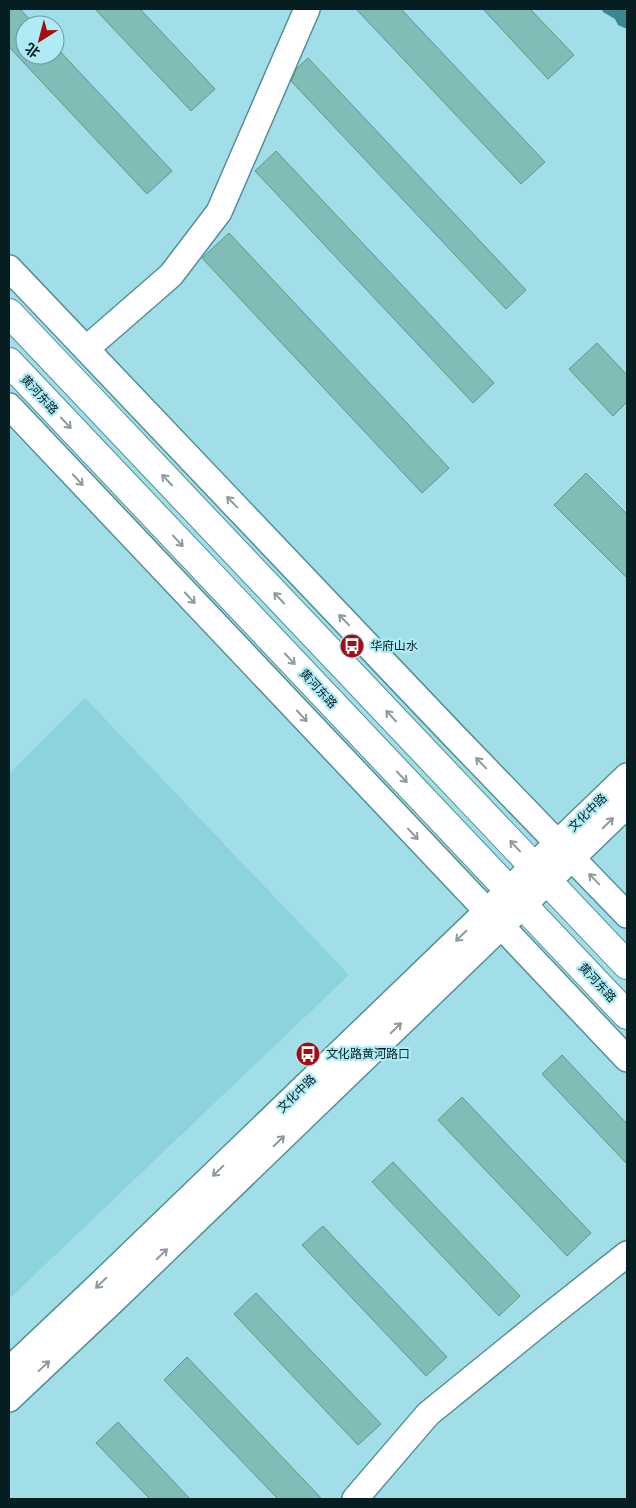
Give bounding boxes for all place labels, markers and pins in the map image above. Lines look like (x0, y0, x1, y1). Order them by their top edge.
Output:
bus stop icon: 华府山水 (339, 633, 365, 659)
place label: 华府山水 (370, 639, 418, 654)
bus stop icon: 文化路黄河路口 (295, 1041, 321, 1067)
place label: 文化路黄河路口 (326, 1047, 410, 1062)

